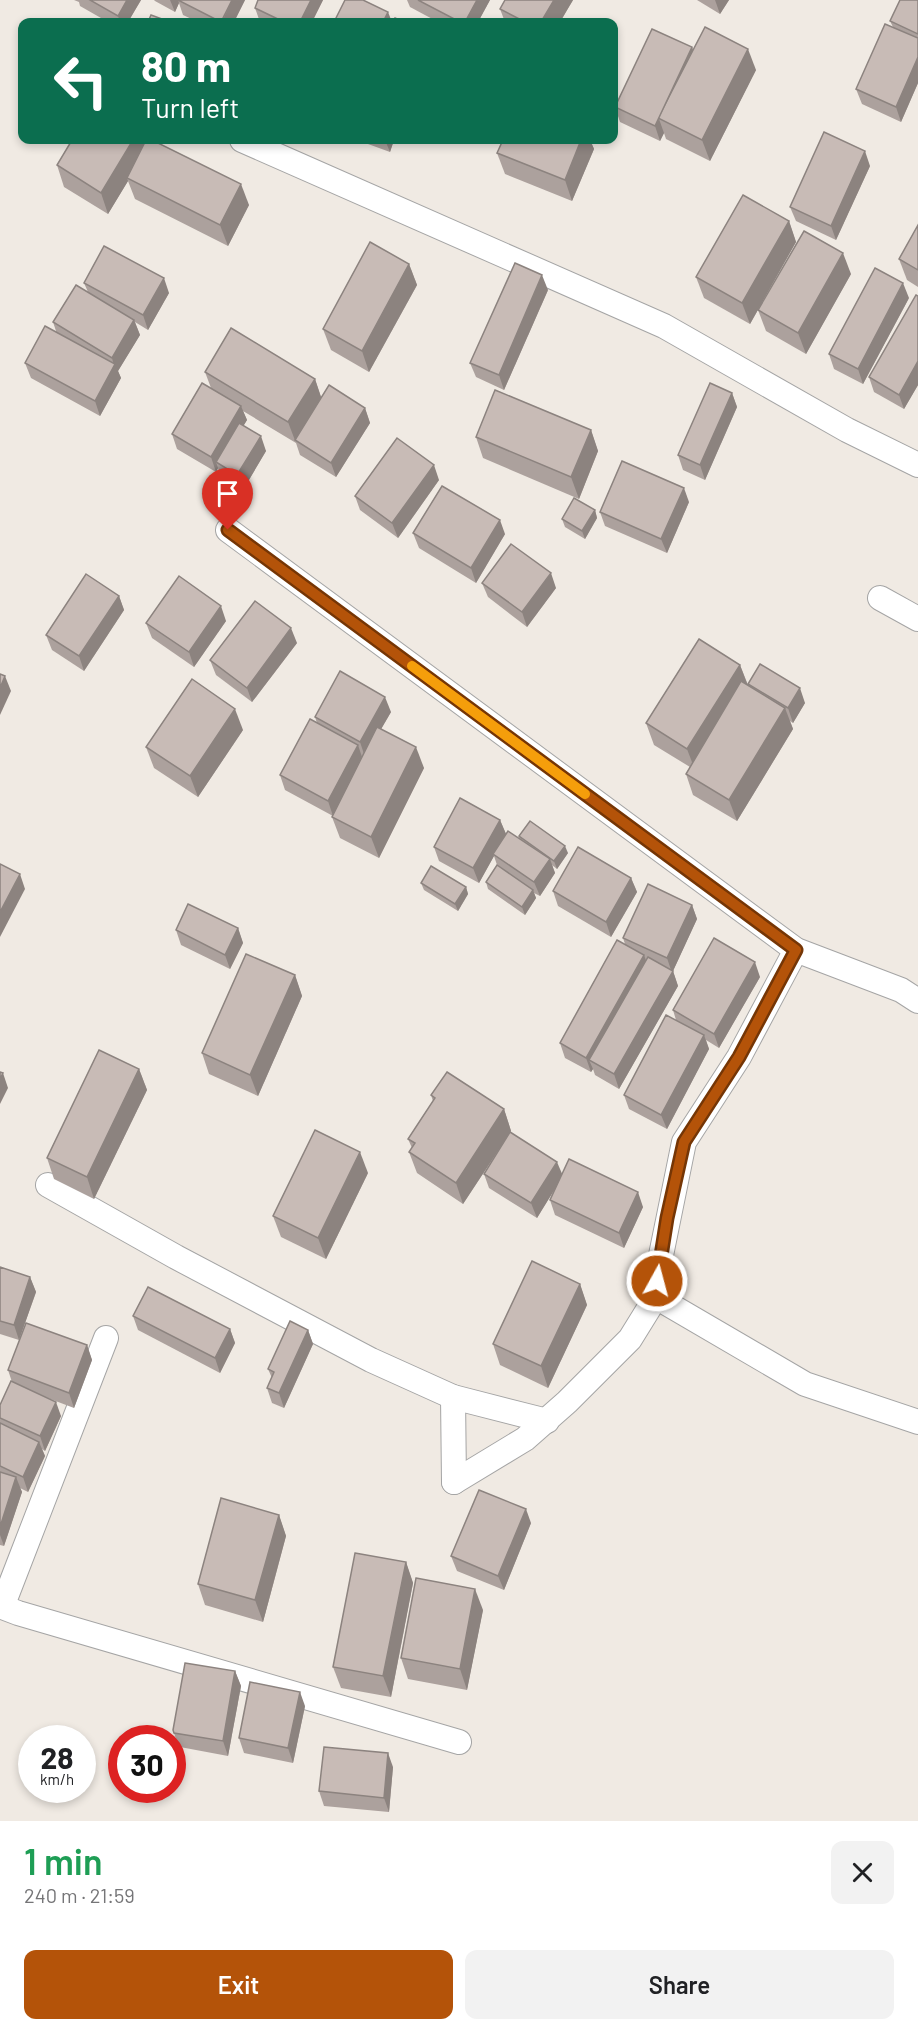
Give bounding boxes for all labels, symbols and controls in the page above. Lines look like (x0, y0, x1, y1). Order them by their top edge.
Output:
text: 80 m (141, 40, 231, 90)
icon: left (42, 42, 120, 120)
text: Turn left (141, 91, 239, 123)
pin (202, 468, 253, 530)
icon: arrive (211, 477, 244, 510)
position arrow (625, 1249, 689, 1313)
speed limit sign: 30 (108, 1725, 186, 1803)
text: 28 (40, 1739, 74, 1775)
text: km/h (40, 1770, 74, 1788)
text: 1 min (24, 1839, 103, 1882)
button: close (831, 1841, 894, 1904)
text: 240 m · 21:59 (24, 1883, 135, 1907)
button: Exit (24, 1950, 453, 2019)
button: Share (465, 1950, 894, 2019)

